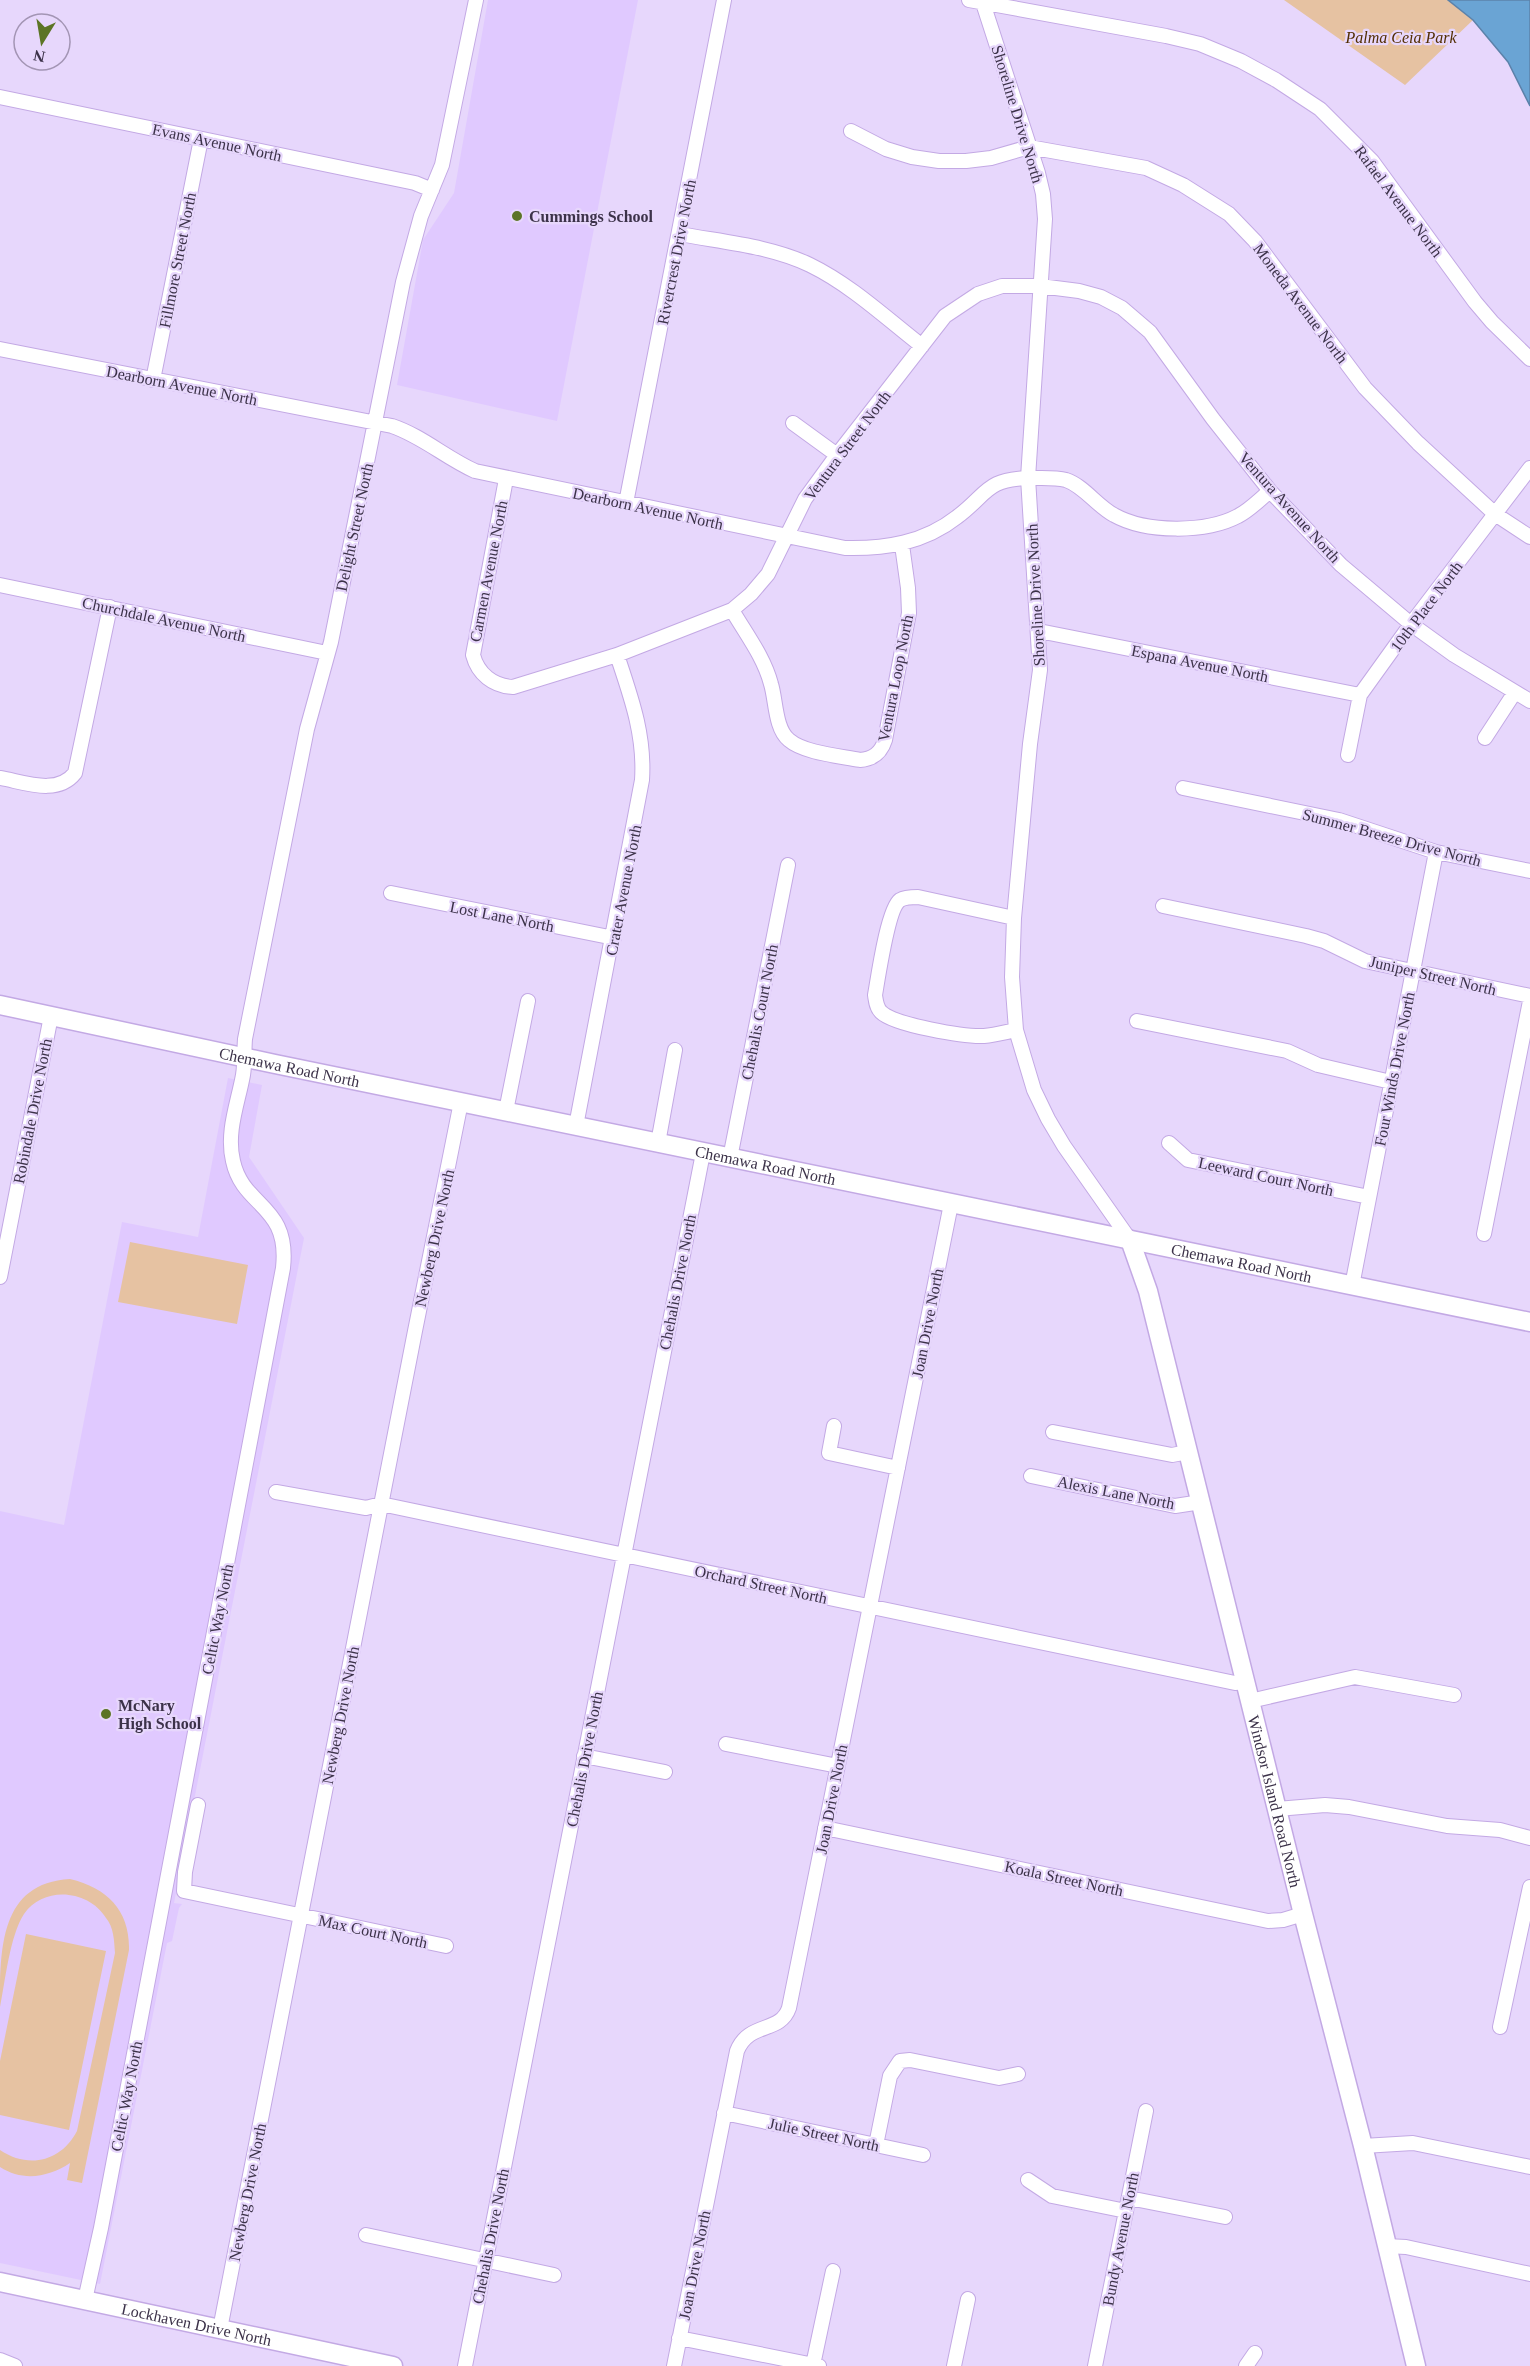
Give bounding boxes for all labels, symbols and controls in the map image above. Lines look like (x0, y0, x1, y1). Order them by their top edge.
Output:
north arrow (12, 12, 72, 72)
park label: Palma Ceia Park (1344, 29, 1457, 46)
street label: Shoreline Drive North (988, 43, 1047, 185)
text: N (32, 47, 47, 66)
street label: Evans Avenue North (151, 120, 283, 165)
street label: Rafael Avenue North (1351, 142, 1446, 260)
street label: Rivercrest Drive North (654, 178, 699, 326)
street label: Fillmore Street North (156, 191, 199, 329)
place label: Cummings School (529, 208, 654, 226)
marker: Cummings School (510, 209, 524, 223)
street label: Moneda Avenue North (1250, 240, 1351, 366)
street label: Dearborn Avenue North (105, 363, 259, 408)
street label: Ventura Street North (801, 387, 894, 503)
street label: Ventura Avenue North (1236, 449, 1344, 566)
street label: Delight Street North (333, 461, 377, 593)
street label: Dearborn Avenue North (571, 484, 725, 533)
street label: Carmen Avenue North (466, 499, 511, 643)
street label: Shoreline Drive North (1023, 523, 1048, 667)
street label: 10th Place North (1387, 558, 1466, 655)
street label: Churchdale Avenue North (81, 594, 247, 645)
street label: Ventura Loop North (875, 613, 917, 743)
street label: Espana Avenue North (1130, 642, 1270, 686)
street label: Summer Breeze Drive North (1301, 805, 1483, 870)
street label: Crater Avenue North (602, 823, 645, 957)
street label: Lost Lane North (448, 898, 555, 935)
street label: Chehalis Court North (738, 943, 781, 1081)
street label: Juniper Street North (1368, 953, 1498, 999)
street label: Four Winds Drive North (1371, 991, 1418, 1148)
street label: Robindale Drive North (10, 1037, 55, 1185)
street label: Chemawa Road North (218, 1044, 361, 1090)
street label: Chemawa Road North (694, 1143, 837, 1188)
street label: Leeward Court North (1197, 1154, 1335, 1199)
street label: Newberg Drive North (412, 1168, 458, 1309)
street label: Chehalis Drive North (656, 1213, 699, 1351)
street label: Chemawa Road North (1170, 1240, 1313, 1286)
street label: Joan Drive North (909, 1267, 946, 1379)
street label: Alexis Lane North (1056, 1473, 1176, 1512)
street label: Celtic Way North (198, 1562, 238, 1676)
street label: Orchard Street North (693, 1562, 829, 1607)
street label: Newberg Drive North (319, 1645, 363, 1786)
street label: Chehalis Drive North (563, 1690, 606, 1828)
place label: McNary High School (118, 1697, 202, 1733)
marker: McNary High School (99, 1707, 113, 1721)
street label: Windsor Island Road North (1245, 1714, 1304, 1889)
street label: Joan Drive North (813, 1743, 850, 1855)
street label: Koala Street North (1003, 1858, 1125, 1899)
street label: Max Court North (317, 1912, 429, 1951)
street label: Celtic Way North (107, 2039, 147, 2153)
street label: Julie Street North (767, 2114, 881, 2155)
street label: Newberg Drive North (226, 2122, 270, 2263)
street label: Chehalis Drive North (469, 2167, 512, 2305)
street label: Bundy Avenue North (1099, 2171, 1143, 2308)
street label: Joan Drive North (676, 2209, 713, 2321)
street label: Lockhaven Drive North (120, 2300, 273, 2349)

